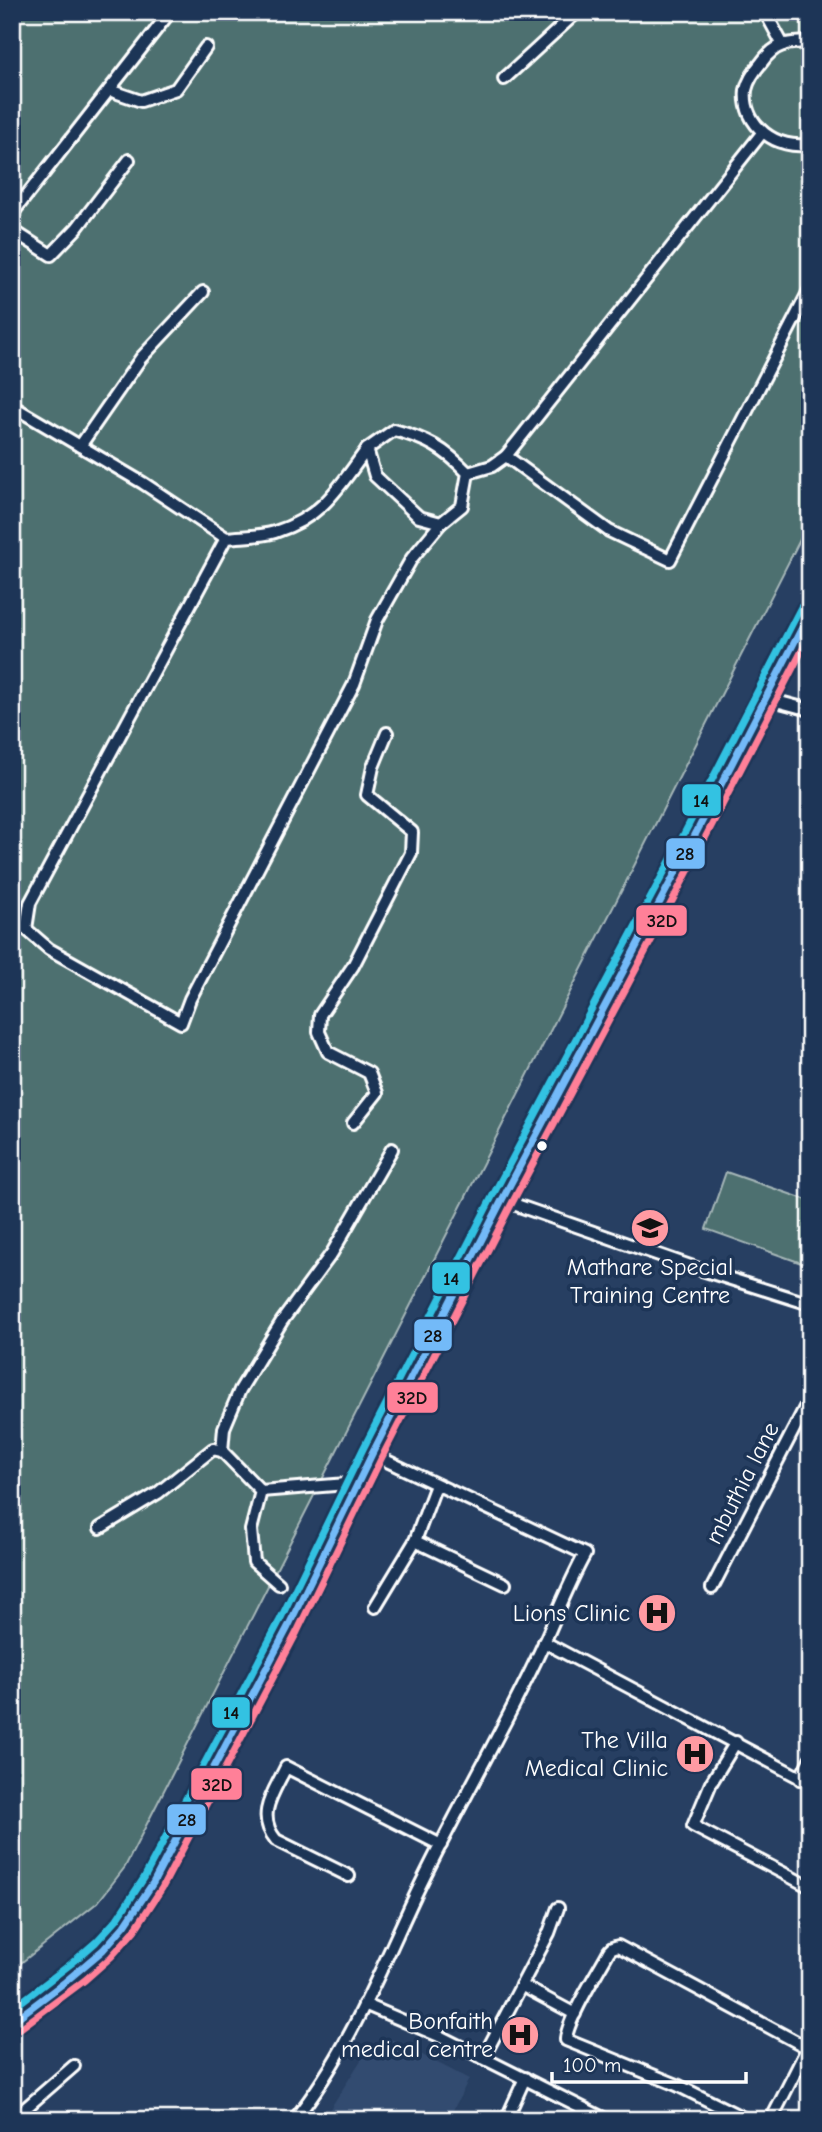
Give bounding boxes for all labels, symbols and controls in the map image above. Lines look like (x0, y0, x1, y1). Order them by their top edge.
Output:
line badge: 14 (681, 783, 722, 817)
text: 14 (693, 790, 709, 812)
line badge: 28 (665, 837, 706, 870)
text: 28 (675, 843, 695, 865)
line badge: 32D (635, 904, 688, 937)
text: 32D (647, 910, 677, 932)
unlabelled marker (535, 1139, 549, 1153)
school or university icon: Mathare Special Training Centre (629, 1207, 671, 1249)
place label: Mathare Special Training Centre (567, 1253, 733, 1309)
line badge: 14 (431, 1261, 471, 1295)
text: 14 (443, 1268, 459, 1290)
line badge: 28 (413, 1318, 453, 1352)
text: 28 (423, 1325, 443, 1347)
line badge: 32D (386, 1381, 439, 1414)
text: 32D (397, 1387, 427, 1409)
street label: mbuthia lane (699, 1417, 785, 1549)
hospital icon: Lions Clinic (636, 1592, 678, 1634)
place label: Lions Clinic (513, 1599, 630, 1627)
line badge: 14 (211, 1696, 251, 1729)
text: 14 (223, 1702, 239, 1724)
place label: The Villa Medical Clinic (525, 1726, 668, 1782)
hospital icon: The Villa Medical Clinic (674, 1733, 716, 1775)
line badge: 32D (190, 1767, 243, 1801)
text: 32D (202, 1774, 232, 1796)
line badge: 28 (166, 1803, 207, 1836)
text: 28 (177, 1809, 197, 1831)
place label: Bonfaith medical centre (341, 2007, 493, 2063)
hospital icon: Bonfaith medical centre (499, 2014, 541, 2056)
scale bar (552, 2041, 747, 2085)
text: 100 m (563, 2053, 621, 2077)

